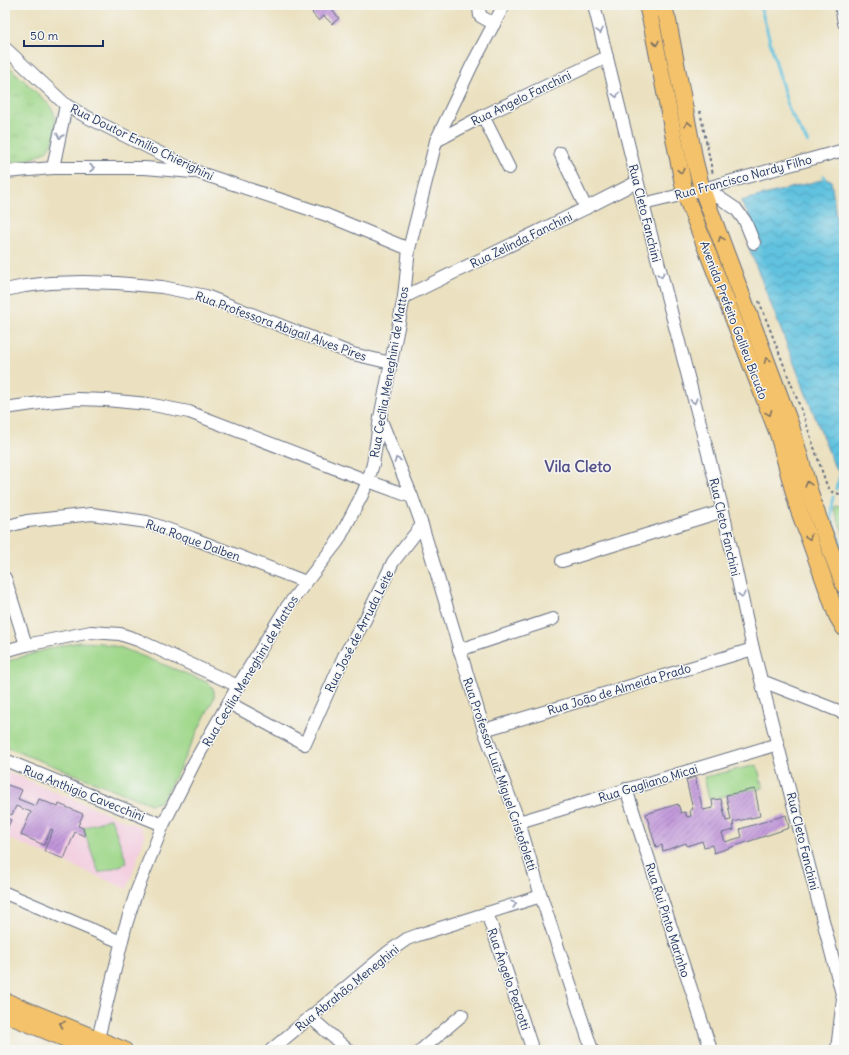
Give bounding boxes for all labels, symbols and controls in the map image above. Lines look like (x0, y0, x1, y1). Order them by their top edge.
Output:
scale bar (24, 22, 103, 48)
text: 50 m (30, 28, 59, 43)
one-way arrow (596, 28, 604, 34)
one-way arrow (651, 40, 659, 46)
street label: Rua Angelo Fanchini (468, 67, 574, 129)
one-way arrow (611, 91, 620, 98)
street label: Rua Doutor Emílio Chierighini (68, 101, 216, 183)
one-way arrow (684, 121, 692, 127)
one-way arrow (56, 133, 64, 140)
street label: Rua Francisco Nardy Filho (673, 151, 813, 203)
street label: Rua Cleto Fanchini (626, 163, 664, 263)
one-way arrow (89, 164, 95, 172)
one-way arrow (676, 167, 684, 174)
street label: Rua Zelinda Fanchini (468, 209, 574, 271)
one-way arrow (717, 235, 725, 242)
street label: Avenida Prefeito Galileu Bicudo (697, 239, 771, 401)
one-way arrow (656, 272, 665, 279)
street label: Rua Cecília Meneghini de Mattos (367, 285, 411, 459)
street label: Rua Professora Abigail Alves Pires (193, 288, 369, 364)
one-way arrow (763, 357, 771, 364)
one-way arrow (689, 397, 698, 404)
one-way arrow (765, 410, 773, 417)
district label: Vila Cleto (544, 456, 612, 476)
one-way arrow (394, 457, 402, 465)
street label: Rua Cleto Fanchini (706, 476, 744, 578)
one-way arrow (804, 480, 813, 487)
street label: Rua Roque Dalben (144, 516, 242, 564)
one-way arrow (804, 533, 812, 540)
street label: Rua José de Arruda Leite (322, 567, 396, 695)
one-way arrow (737, 592, 745, 599)
street label: Rua Cecília Meneghini de Mattos (199, 593, 301, 749)
street label: Rua João de Almeida Prado (545, 660, 693, 718)
street label: Rua Professor Luiz Miguel Cristofoletti (460, 676, 540, 872)
street label: Rua Gagliano Micai (597, 761, 699, 805)
street label: Rua Anthigio Cavecchini (21, 762, 147, 824)
street label: Rua Cleto Fanchini (784, 791, 822, 891)
street label: Rua Rui Pinto Marinho (642, 861, 694, 979)
one-way arrow (510, 900, 517, 909)
street label: Rua Ângelo Pedrotti (485, 926, 533, 1032)
street label: Rua Abrahão Meneghini (292, 942, 402, 1034)
one-way arrow (58, 1021, 66, 1029)

